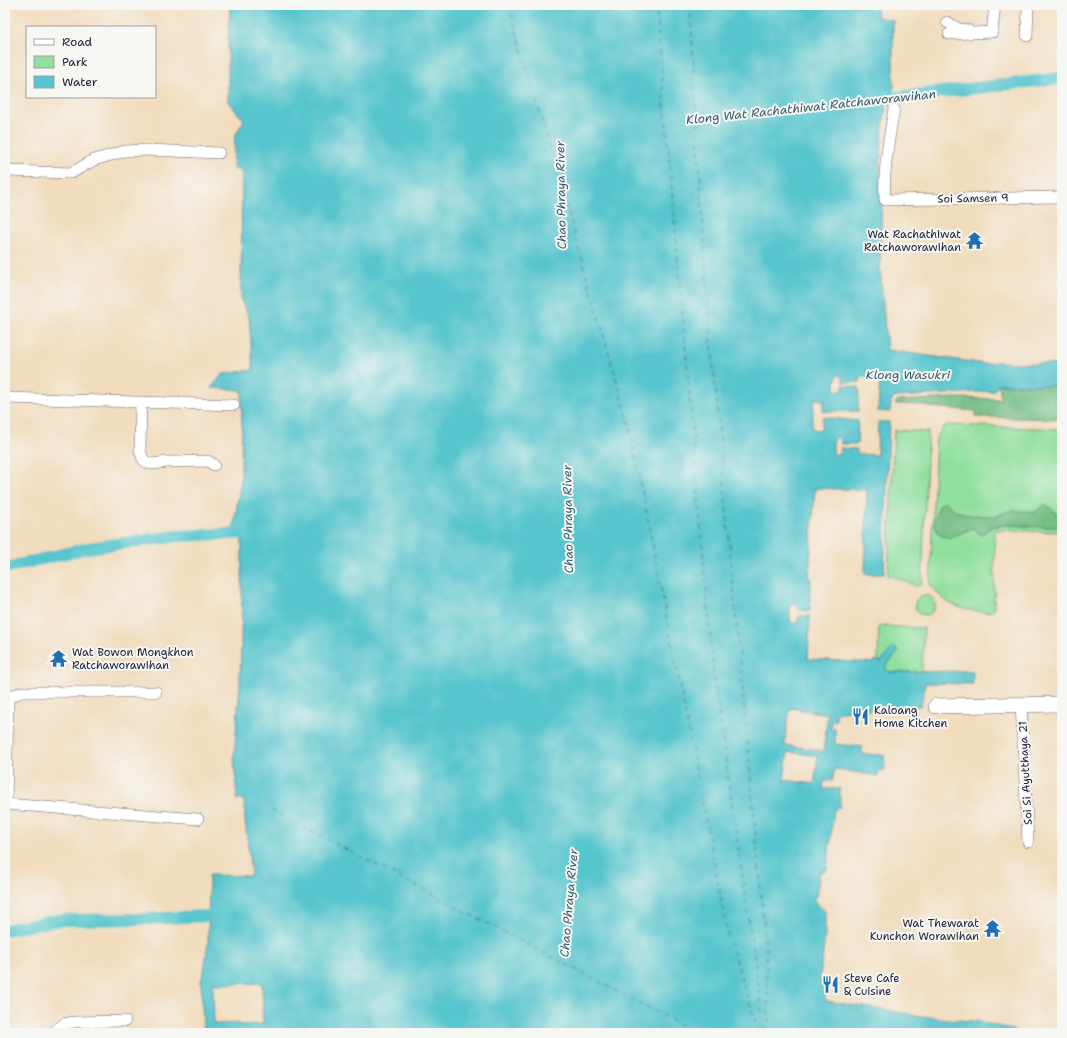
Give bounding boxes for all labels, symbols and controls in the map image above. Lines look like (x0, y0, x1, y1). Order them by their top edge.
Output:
legend (26, 26, 156, 98)
text: Road (62, 34, 93, 50)
text: Park (62, 54, 88, 70)
text: Water (62, 74, 98, 90)
water label: Klong Wat Rachathiwat Ratchaworawihan (685, 86, 937, 128)
water label: Chao Phraya River (552, 140, 570, 249)
street label: Soi Samsen 9 (937, 190, 1009, 207)
place label: Wat Rachathiwat Ratchaworawihan (864, 227, 961, 255)
temple icon: Wat Rachathiwat Ratchaworawihan (964, 230, 984, 250)
water label: Klong Wasukri (866, 367, 951, 383)
water label: Chao Phraya River (559, 464, 577, 573)
place label: Wat Bowon Mongkhon Ratchaworawihan (72, 645, 194, 673)
temple icon: Wat Bowon Mongkhon Ratchaworawihan (49, 648, 69, 668)
place label: Kaloang Home Kitchen (874, 703, 948, 731)
restaurant icon: Kaloang Home Kitchen (851, 706, 871, 726)
street label: Soi Si Ayutthaya 21 (1015, 721, 1036, 825)
water label: Chao Phraya River (556, 848, 582, 958)
place label: Wat Thewarat Kunchon Worawihan (870, 916, 979, 944)
temple icon: Wat Thewarat Kunchon Worawihan (982, 919, 1002, 939)
place label: Steve Cafe & Cuisine (844, 971, 899, 999)
restaurant icon: Steve Cafe & Cuisine (821, 974, 841, 994)

